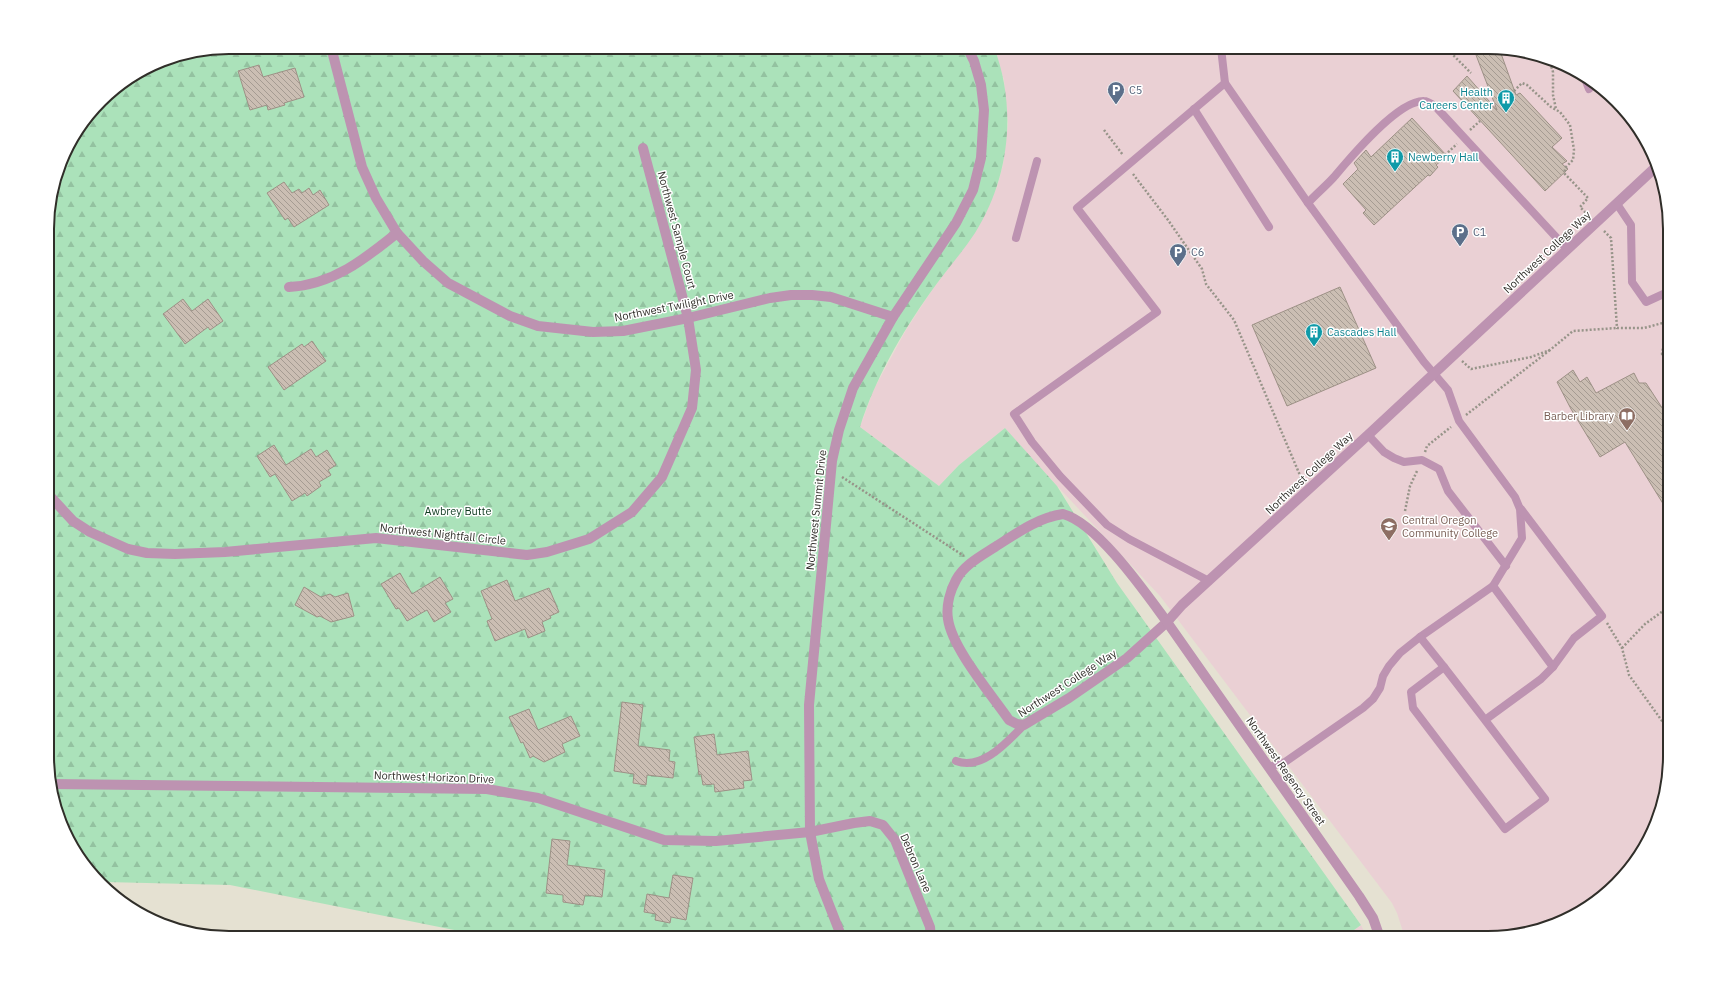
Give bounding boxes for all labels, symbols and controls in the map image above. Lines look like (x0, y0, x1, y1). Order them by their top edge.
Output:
parking icon: C5 (1106, 80, 1126, 105)
place label: C5 (1129, 83, 1142, 97)
place label: Health Careers Center (1419, 85, 1493, 112)
building icon: Health Careers Center (1496, 88, 1516, 113)
building icon: Newberry Hall (1385, 147, 1405, 172)
place label: Newberry Hall (1408, 150, 1478, 164)
street label: Northwest Sample Court (655, 170, 699, 291)
street label: Northwest College Way (1500, 207, 1594, 296)
parking icon: C1 (1450, 222, 1470, 247)
place label: C1 (1473, 225, 1487, 239)
parking icon: C6 (1168, 242, 1188, 267)
place label: C6 (1191, 245, 1204, 259)
street label: Northwest Twilight Drive (613, 288, 735, 324)
building icon: Cascades Hall (1304, 322, 1324, 347)
place label: Cascades Hall (1327, 325, 1396, 339)
library icon: Barber Library (1617, 406, 1637, 431)
place label: Barber Library (1544, 409, 1615, 423)
street label: Northwest College Way (1262, 428, 1356, 517)
street label: Northwest Summit Drive (803, 449, 829, 571)
park label: Awbrey Butte (425, 504, 491, 518)
place label: Central Oregon Community College (1402, 513, 1498, 540)
school or university icon: Central Oregon Community College (1379, 516, 1399, 541)
street label: Northwest Nightfall Circle (379, 520, 507, 548)
street label: Northwest College Way (1015, 646, 1119, 720)
street label: Northwest Regency Street (1243, 714, 1329, 828)
street label: Northwest Horizon Drive (374, 768, 494, 786)
street label: Debron Lane (897, 832, 935, 894)

